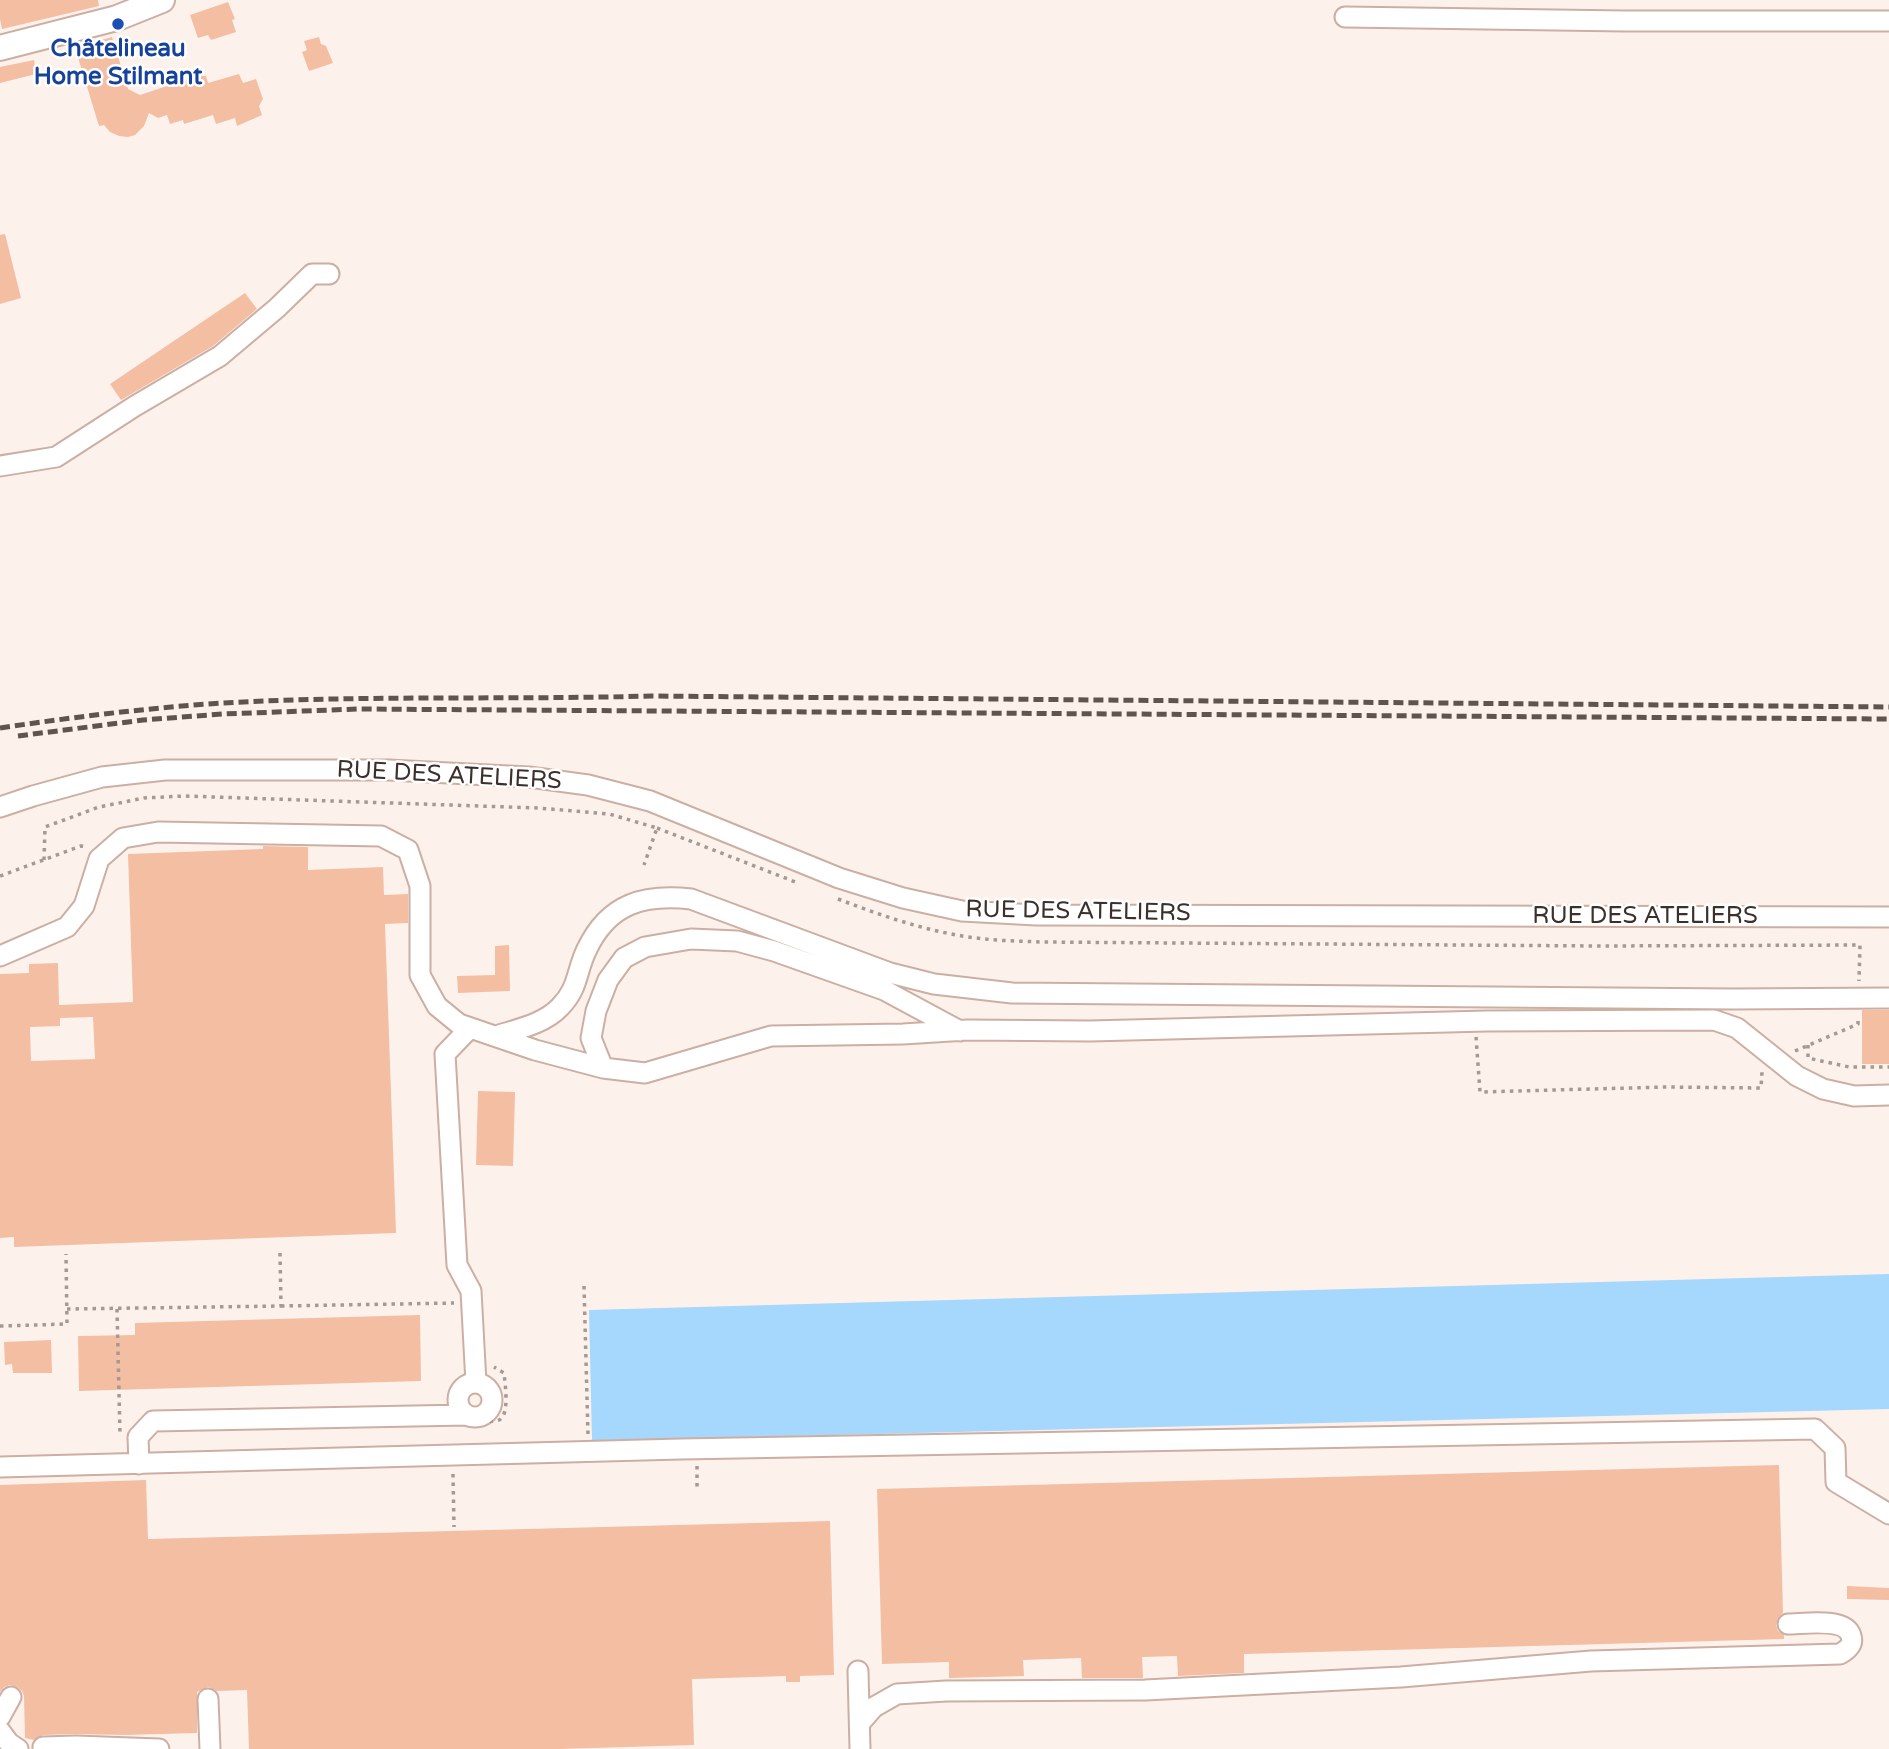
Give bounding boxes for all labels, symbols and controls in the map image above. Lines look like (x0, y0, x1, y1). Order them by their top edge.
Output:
marker: Châtelineau Home Stilmant (110, 16, 126, 32)
place label: Châtelineau Home Stilmant (34, 36, 202, 92)
street label: RUE DES ATELIERS (336, 756, 562, 796)
street label: RUE DES ATELIERS (965, 896, 1191, 928)
street label: RUE DES ATELIERS (1532, 903, 1758, 931)

